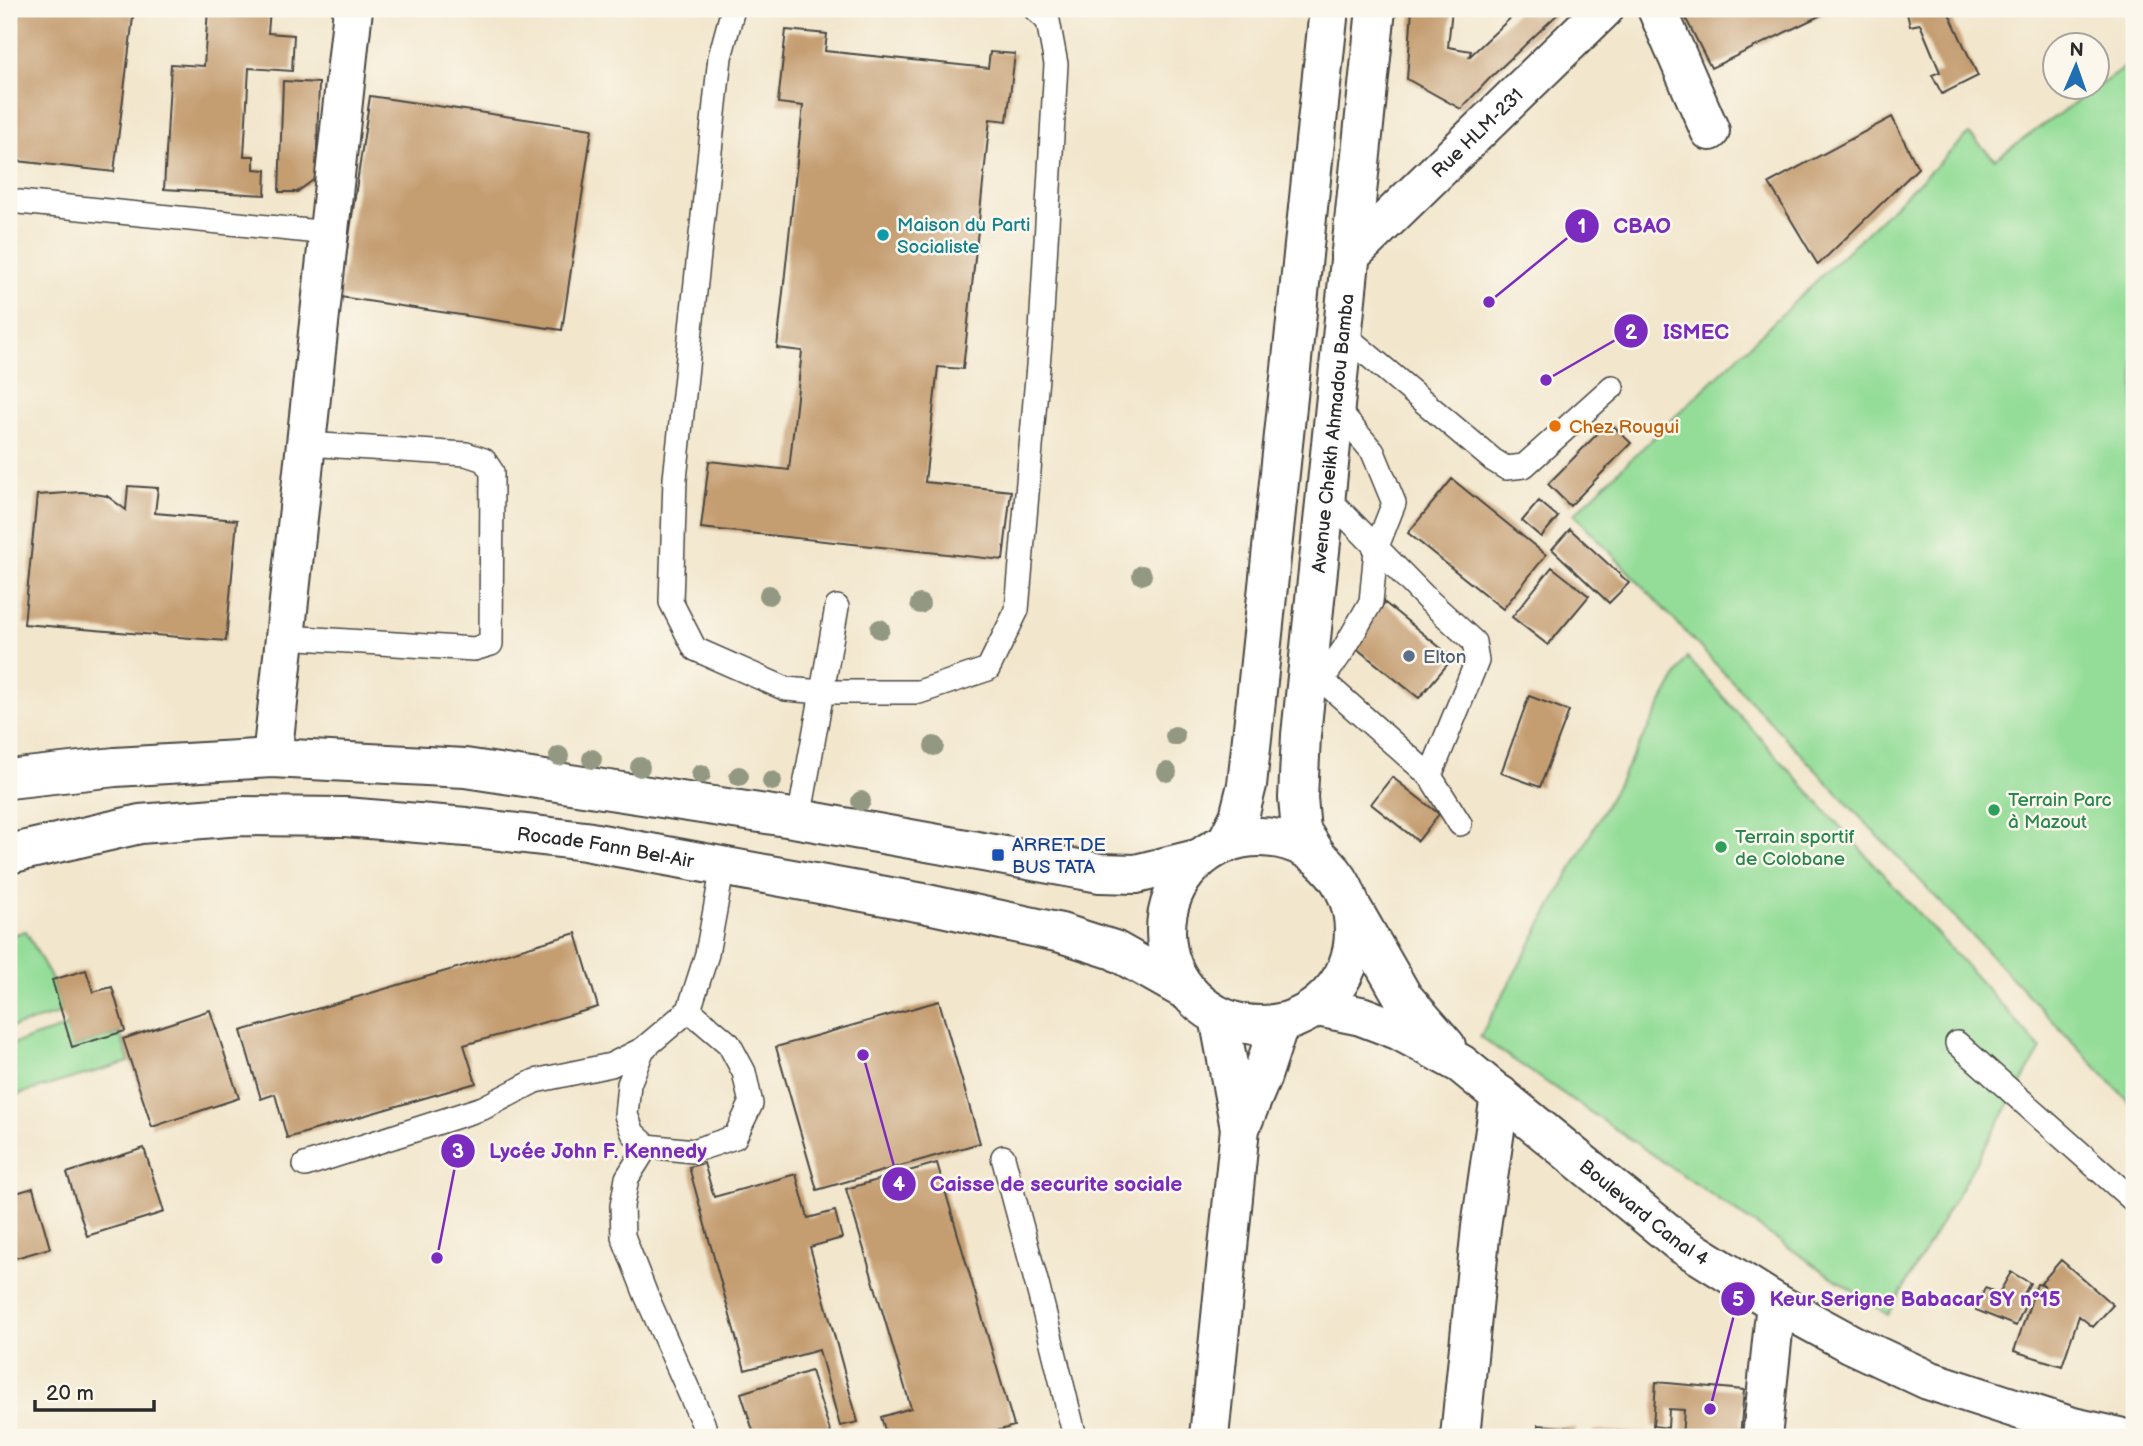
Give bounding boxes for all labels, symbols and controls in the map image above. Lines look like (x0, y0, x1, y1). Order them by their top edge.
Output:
north arrow (2042, 32, 2112, 102)
text: N (2069, 39, 2084, 62)
street label: Rue HLM-231 (1427, 84, 1528, 183)
callout: CBAO (1564, 205, 1685, 247)
place label: Maison du Parti Socialiste (897, 214, 1031, 259)
text: 1 (1578, 214, 1586, 239)
text: CBAO (1613, 214, 1671, 239)
marker: Maison du Parti Socialiste (875, 227, 891, 243)
street label: Avenue Cheikh Ahmadou Bamba (1308, 293, 1360, 574)
callout: ISMEC (1613, 310, 1743, 352)
text: 2 (1625, 320, 1638, 345)
text: ISMEC (1663, 320, 1729, 345)
place label: Chez Rougui (1569, 416, 1679, 439)
marker: Chez Rougui (1547, 418, 1563, 434)
place label: Elton (1423, 646, 1467, 669)
marker: Elton (1401, 648, 1417, 664)
place label: Terrain Parc à Mazout (2008, 789, 2112, 834)
marker: Terrain Parc à Mazout (1986, 802, 2002, 818)
street label: Rocade Fann Bel-Air (516, 823, 697, 874)
place label: Terrain sportif de Colobane (1735, 826, 1855, 871)
place label: ARRET DE BUS TATA (1012, 834, 1106, 879)
marker: Terrain sportif de Colobane (1713, 839, 1729, 855)
marker: ARRET DE BUS TATA (990, 847, 1006, 863)
callout: Lycée John F. Kennedy (440, 1130, 721, 1172)
text: 3 (452, 1139, 464, 1164)
text: Lycée John F. Kennedy (489, 1139, 707, 1164)
street label: Boulevard Canal 4 (1574, 1155, 1713, 1271)
callout: Caisse de securite sociale (881, 1163, 1197, 1205)
text: 4 (893, 1172, 906, 1197)
text: Caisse de securite sociale (930, 1172, 1182, 1197)
callout: Keur Serigne Babacar SY n°15 (1720, 1278, 2074, 1320)
text: 5 (1732, 1287, 1744, 1312)
text: Keur Serigne Babacar SY n°15 (1769, 1287, 2061, 1312)
scale bar (35, 1369, 154, 1413)
text: 20 m (46, 1381, 94, 1406)

